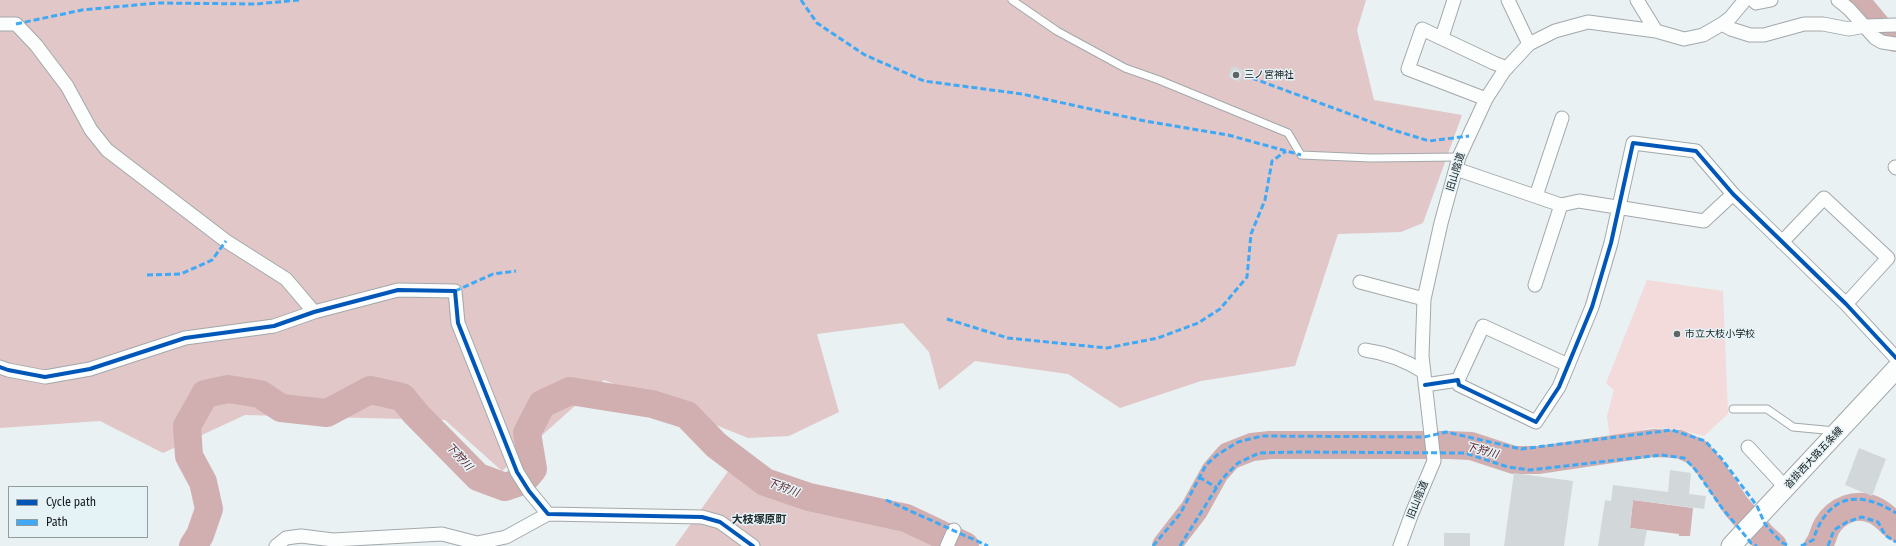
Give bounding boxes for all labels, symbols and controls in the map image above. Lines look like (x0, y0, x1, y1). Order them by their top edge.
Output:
place label: 三ノ宮神社 (1244, 69, 1294, 81)
marker: 三ノ宮神社 (1231, 70, 1241, 80)
street label: 旧山陰道 (1444, 151, 1468, 193)
place label: 市立大枝小学校 (1685, 328, 1755, 340)
marker: 市立大枝小学校 (1672, 329, 1682, 339)
street label: 沓掛西大路五条線 (1782, 425, 1846, 491)
water label: 下狩川 (443, 440, 475, 474)
water label: 下狩川 (1464, 440, 1500, 462)
water label: 下狩川 (765, 476, 801, 500)
street label: 旧山陰道 (1405, 479, 1431, 521)
legend (8, 486, 148, 538)
text: Cycle path (46, 495, 96, 509)
district label: 大枝塚原町 (732, 513, 786, 527)
text: Path (46, 515, 68, 529)

